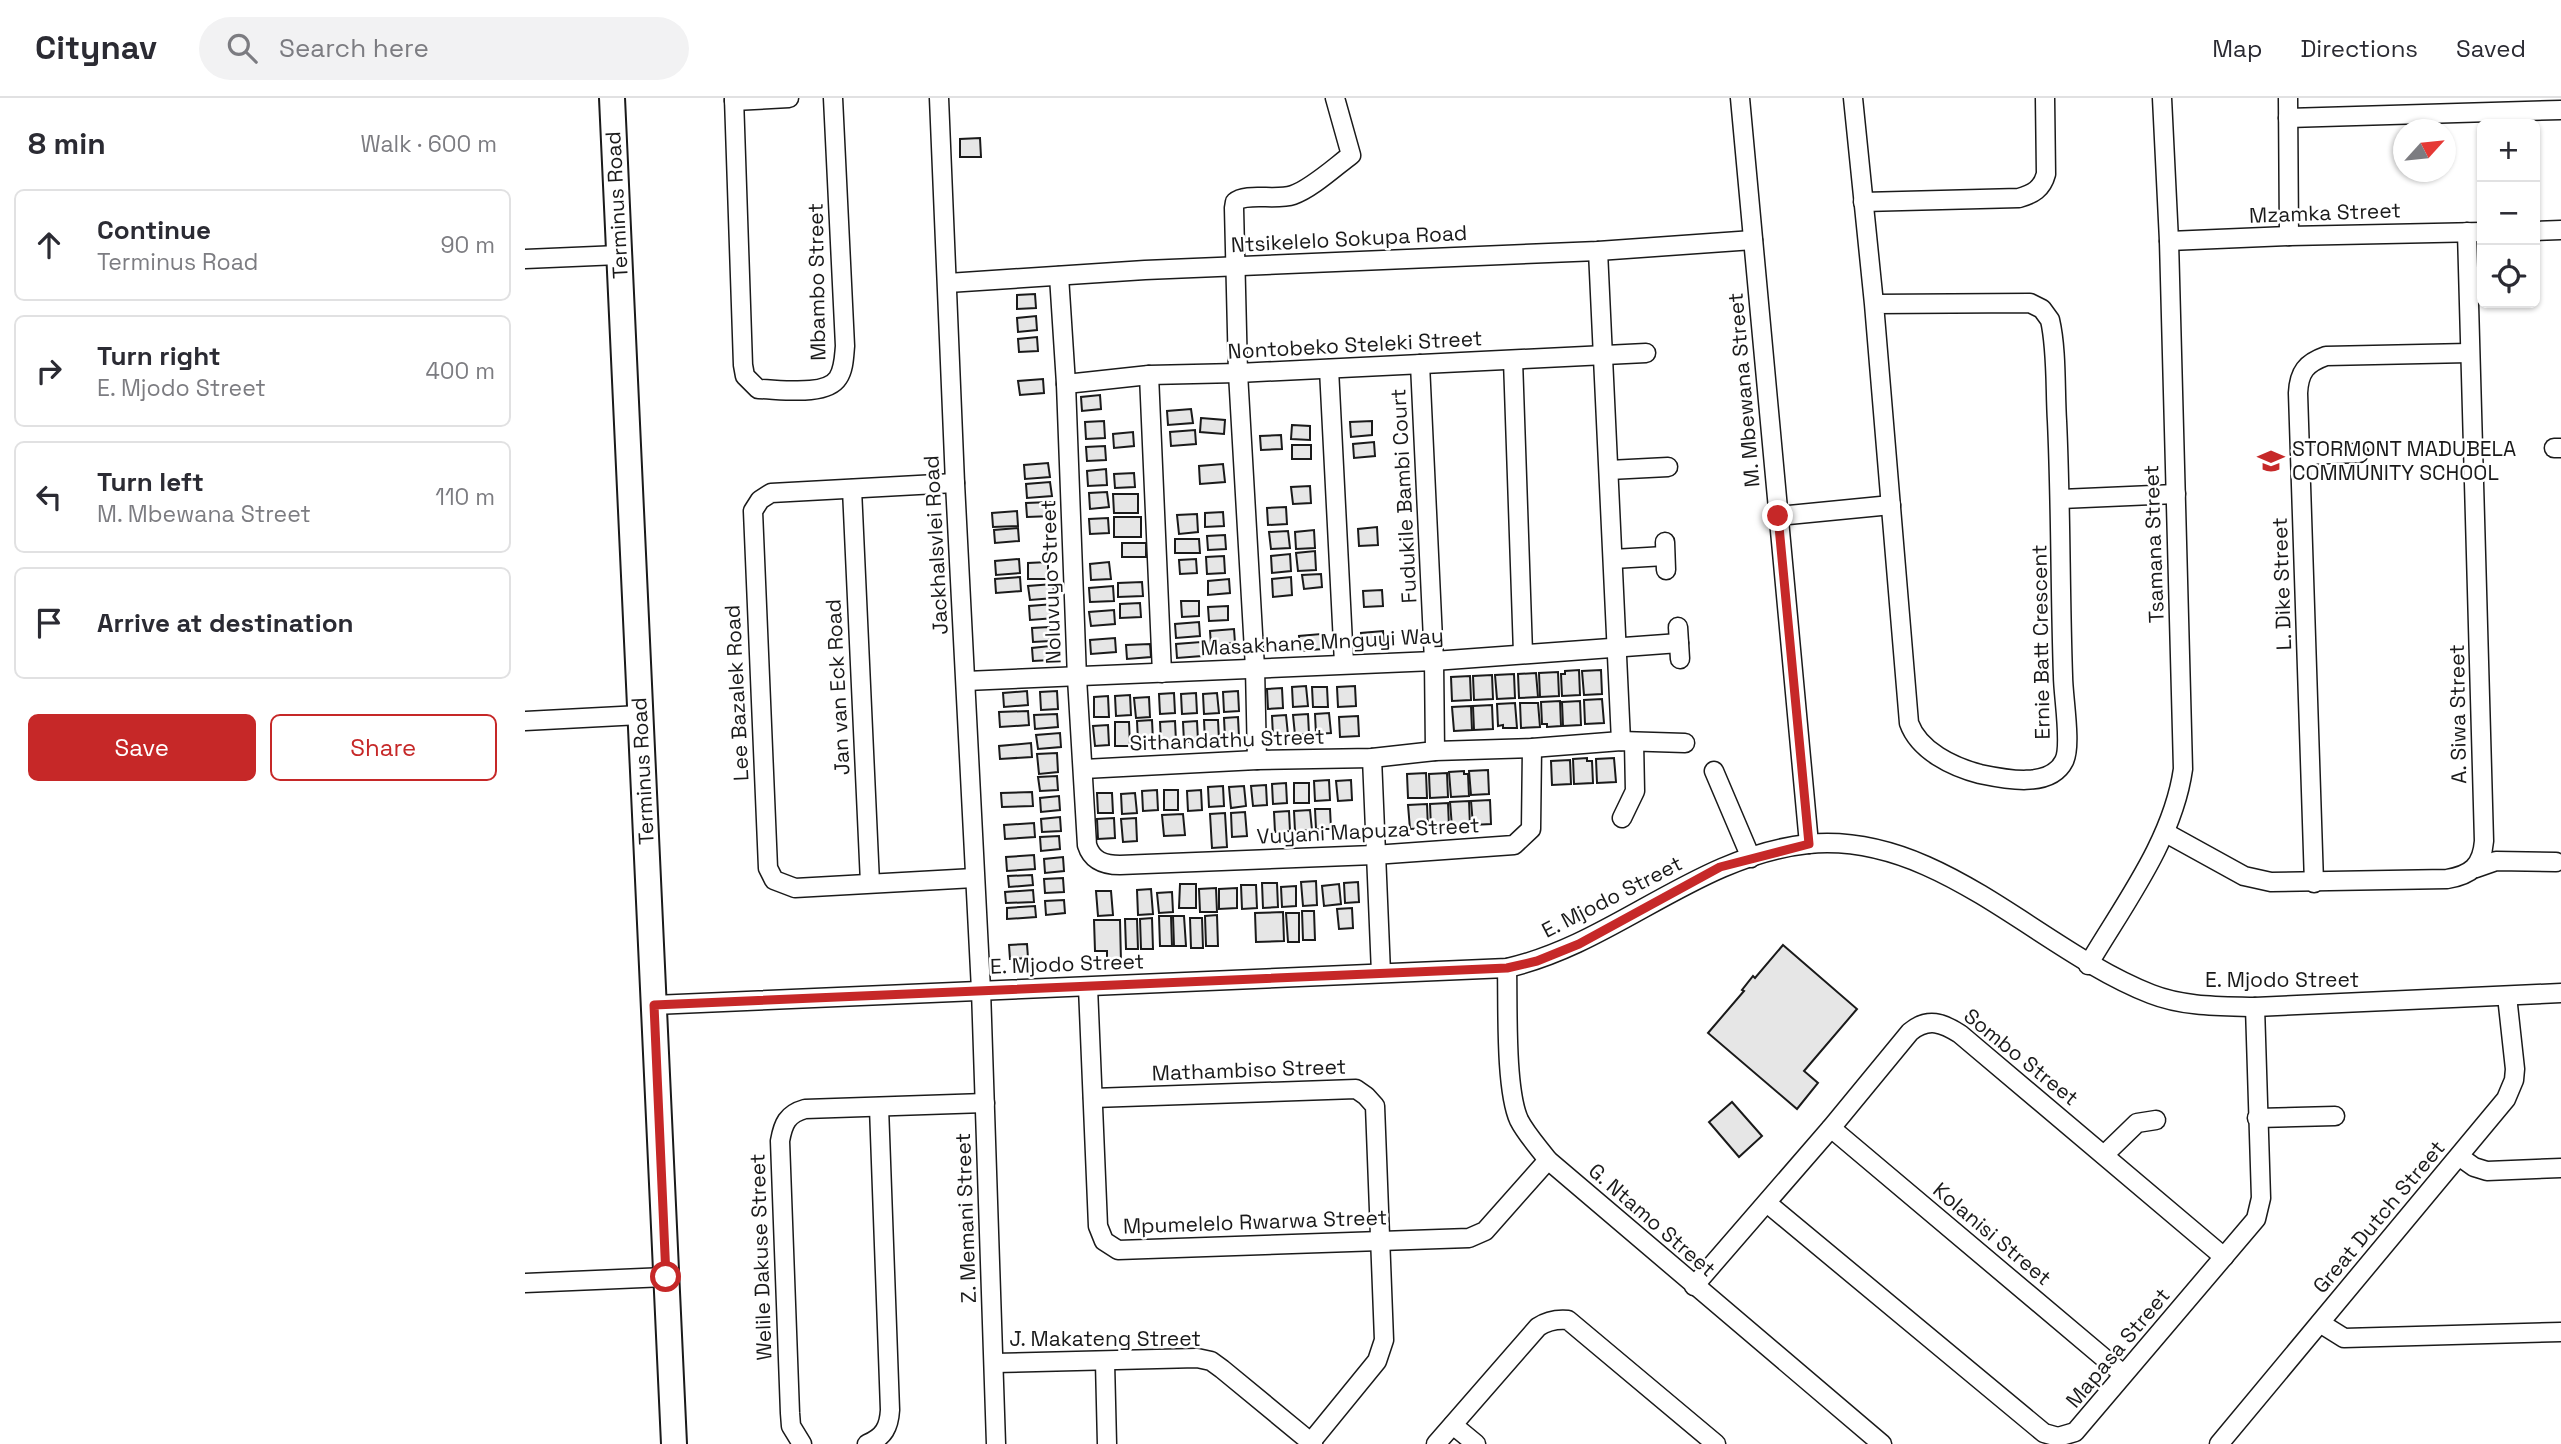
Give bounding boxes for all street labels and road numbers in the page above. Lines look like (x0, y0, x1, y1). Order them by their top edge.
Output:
street label: Terminus Road (599, 131, 634, 279)
street label: Mzamka Street (2249, 196, 2401, 229)
street label: Mbambo Street (802, 203, 831, 361)
street label: Ntsikelelo Sokupa Road (1230, 219, 1468, 258)
street label: M. Mbewana Street (1722, 292, 1765, 489)
street label: Nontobeko Steleki Street (1227, 324, 1483, 365)
street label: Fudukile Bambi Court (1384, 388, 1423, 604)
street label: Jackhalsvlei Road (917, 455, 954, 635)
street label: Tsamana Street (2137, 464, 2170, 624)
street label: Noluvuyo Street (1034, 499, 1067, 665)
street label: L. Dike Street (2266, 517, 2297, 651)
street label: Ernie Batt Crescent (2025, 544, 2056, 740)
street label: Jan van Eck Road (819, 598, 856, 776)
street label: Lee Bazalek Road (718, 604, 755, 782)
street label: Masakhane Mnguyi Way (1200, 622, 1444, 661)
street label: A. Siwa Street (2443, 644, 2472, 784)
street label: Terminus Road (625, 697, 660, 845)
street label: Sithandathu Street (1129, 723, 1325, 756)
street label: Vuyani Mapuza Street (1256, 811, 1480, 850)
street label: E. Mjodo Street (1537, 850, 1687, 944)
street label: E. Mjodo Street (989, 947, 1145, 980)
street label: E. Mjodo Street (2205, 966, 2359, 993)
street label: Sombo Street (1958, 1002, 2084, 1111)
street label: Mathambiso Street (1151, 1053, 1347, 1086)
street label: Z. Memani Street (949, 1132, 982, 1304)
street label: Great Dutch Street (2307, 1135, 2450, 1299)
street label: Welile Dakuse Street (743, 1153, 778, 1361)
street label: G. Ntamo Street (1583, 1157, 1722, 1282)
street label: Kolanisi Street (1928, 1176, 2057, 1291)
street label: Mpumelelo Rwarwa Street (1122, 1203, 1388, 1240)
street label: Mapasa Street (2060, 1282, 2176, 1413)
street label: J. Makateng Street (1009, 1325, 1201, 1352)

